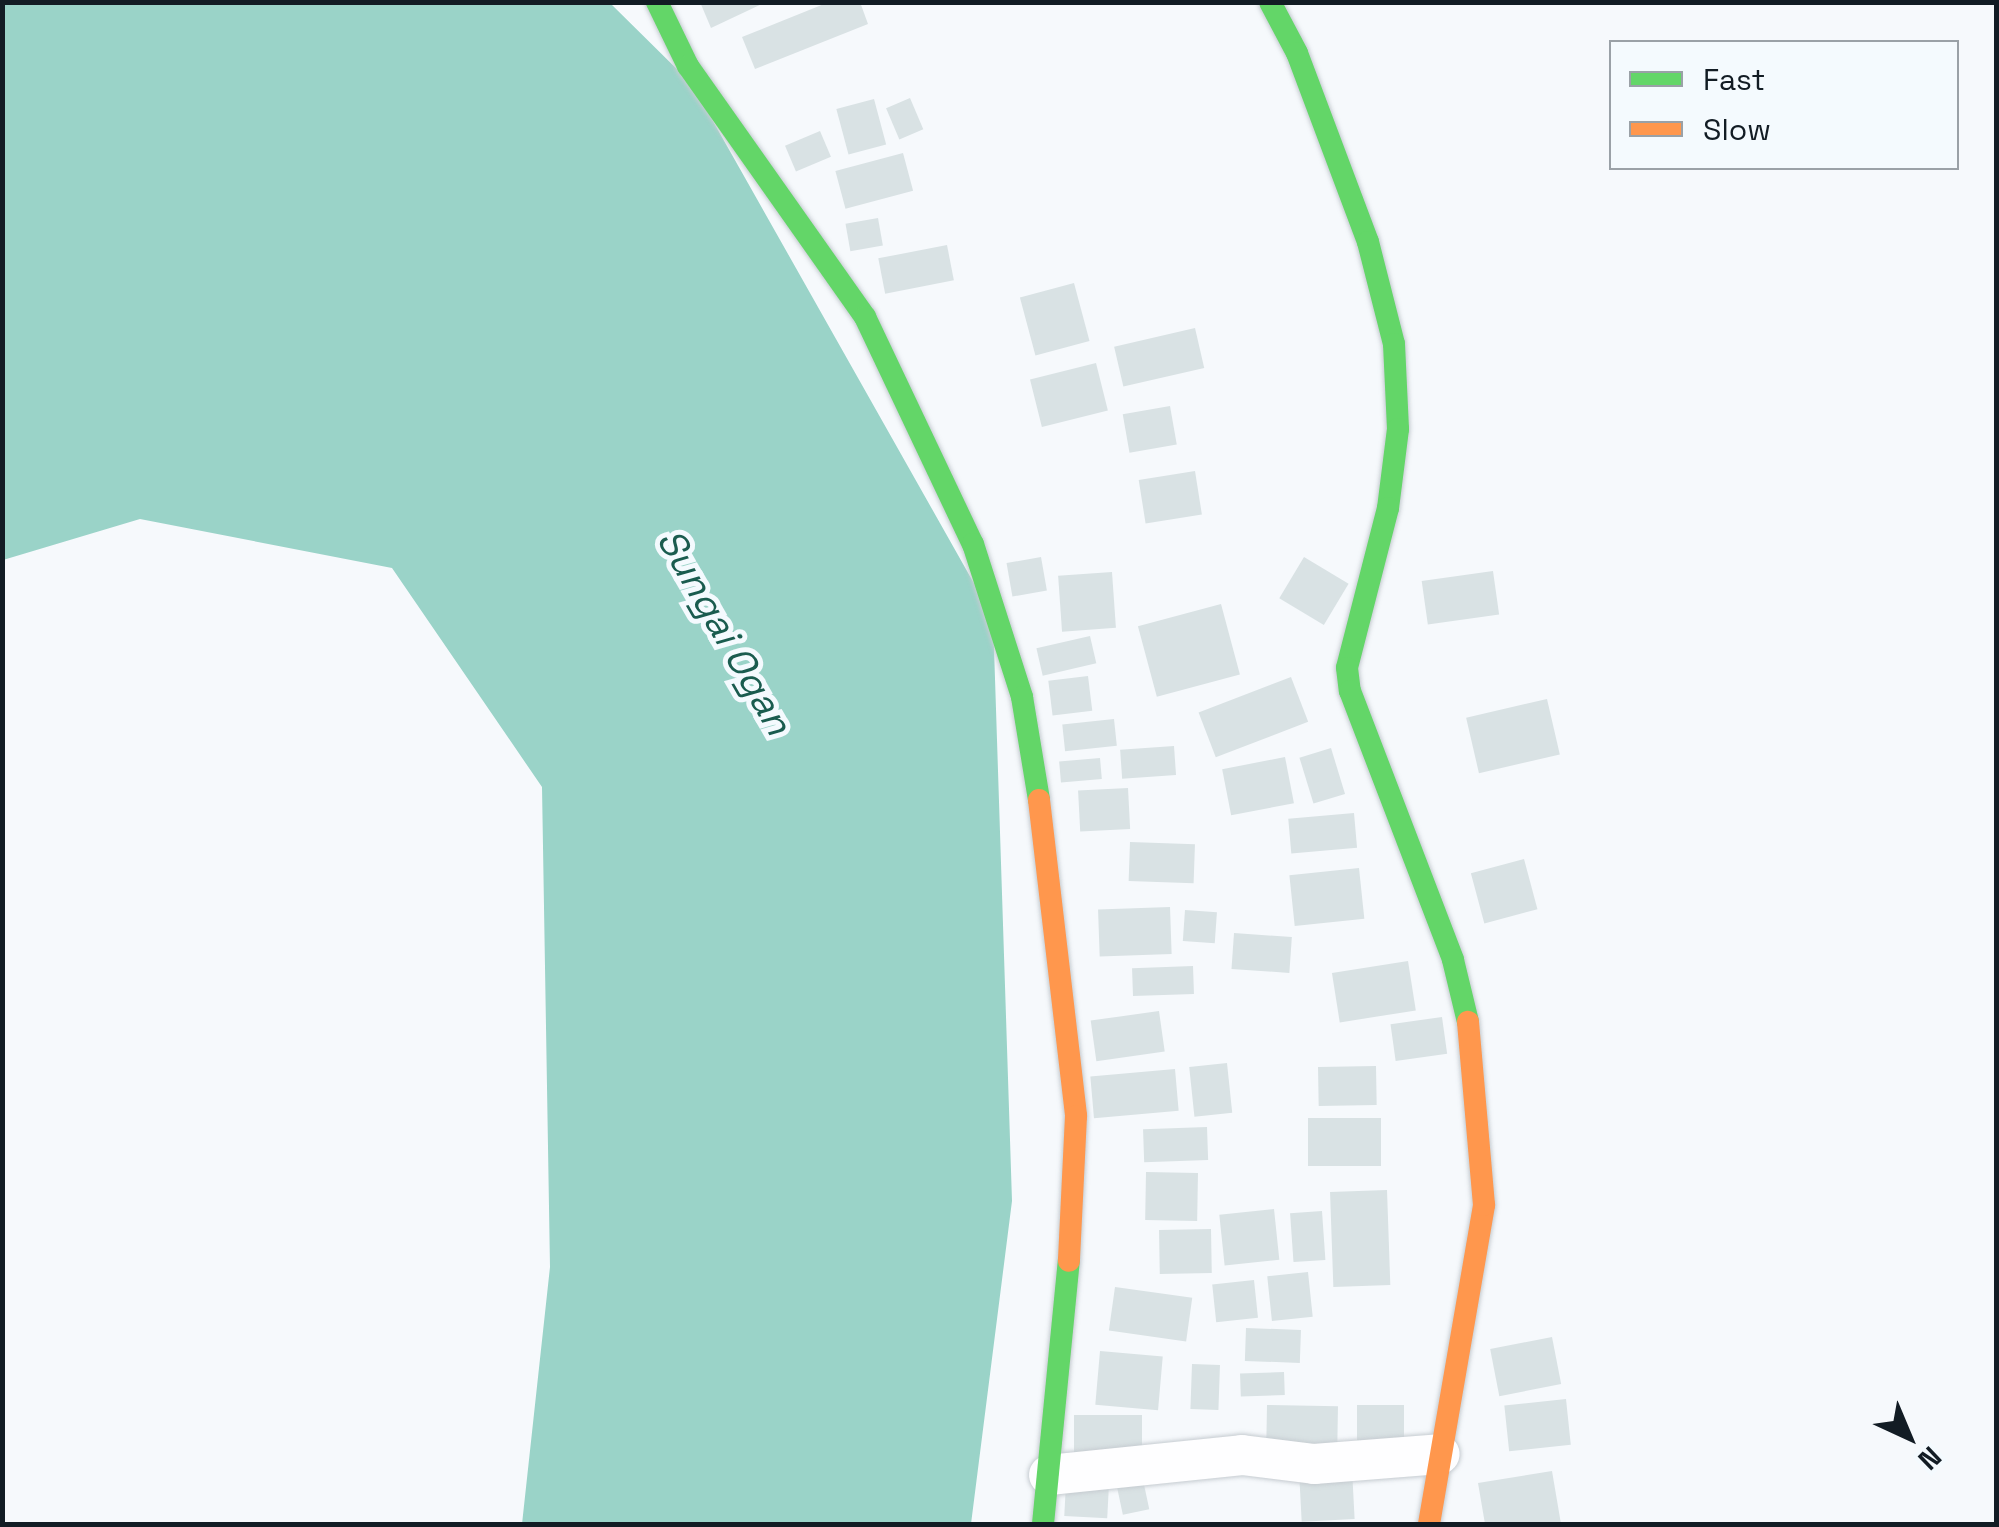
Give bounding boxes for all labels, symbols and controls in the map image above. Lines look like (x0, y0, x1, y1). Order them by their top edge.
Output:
legend (1609, 40, 1959, 170)
text: Fast (1703, 60, 1765, 99)
text: Slow (1703, 110, 1771, 149)
water label: Sungai Ogan (647, 521, 801, 743)
north arrow (1859, 1387, 1959, 1487)
text: N (1911, 1439, 1949, 1478)

